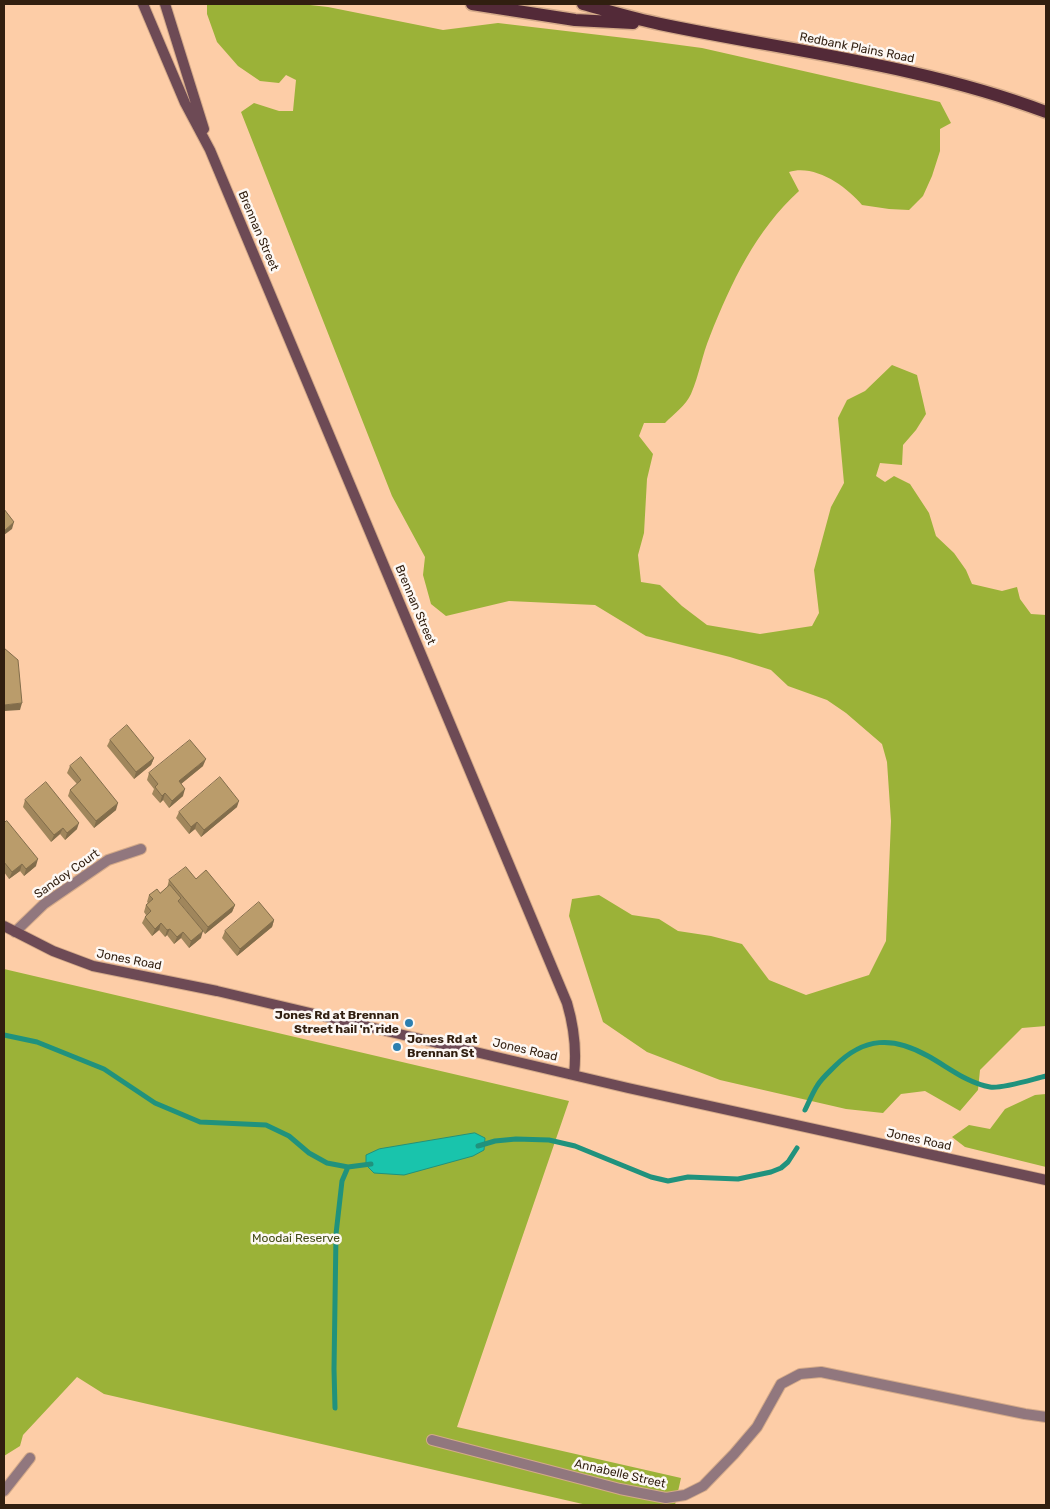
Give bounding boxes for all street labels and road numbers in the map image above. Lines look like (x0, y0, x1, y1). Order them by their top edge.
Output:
street label: Redbank Plains Road (798, 30, 916, 66)
street label: Brennan Street (235, 189, 281, 273)
street label: Brennan Street (392, 563, 438, 647)
street label: Sandoy Court (32, 846, 102, 902)
street label: Jones Road (95, 947, 163, 973)
street label: Jones Road (491, 1036, 559, 1064)
street label: Jones Road (885, 1126, 953, 1154)
street label: Annabelle Street (573, 1456, 667, 1492)

